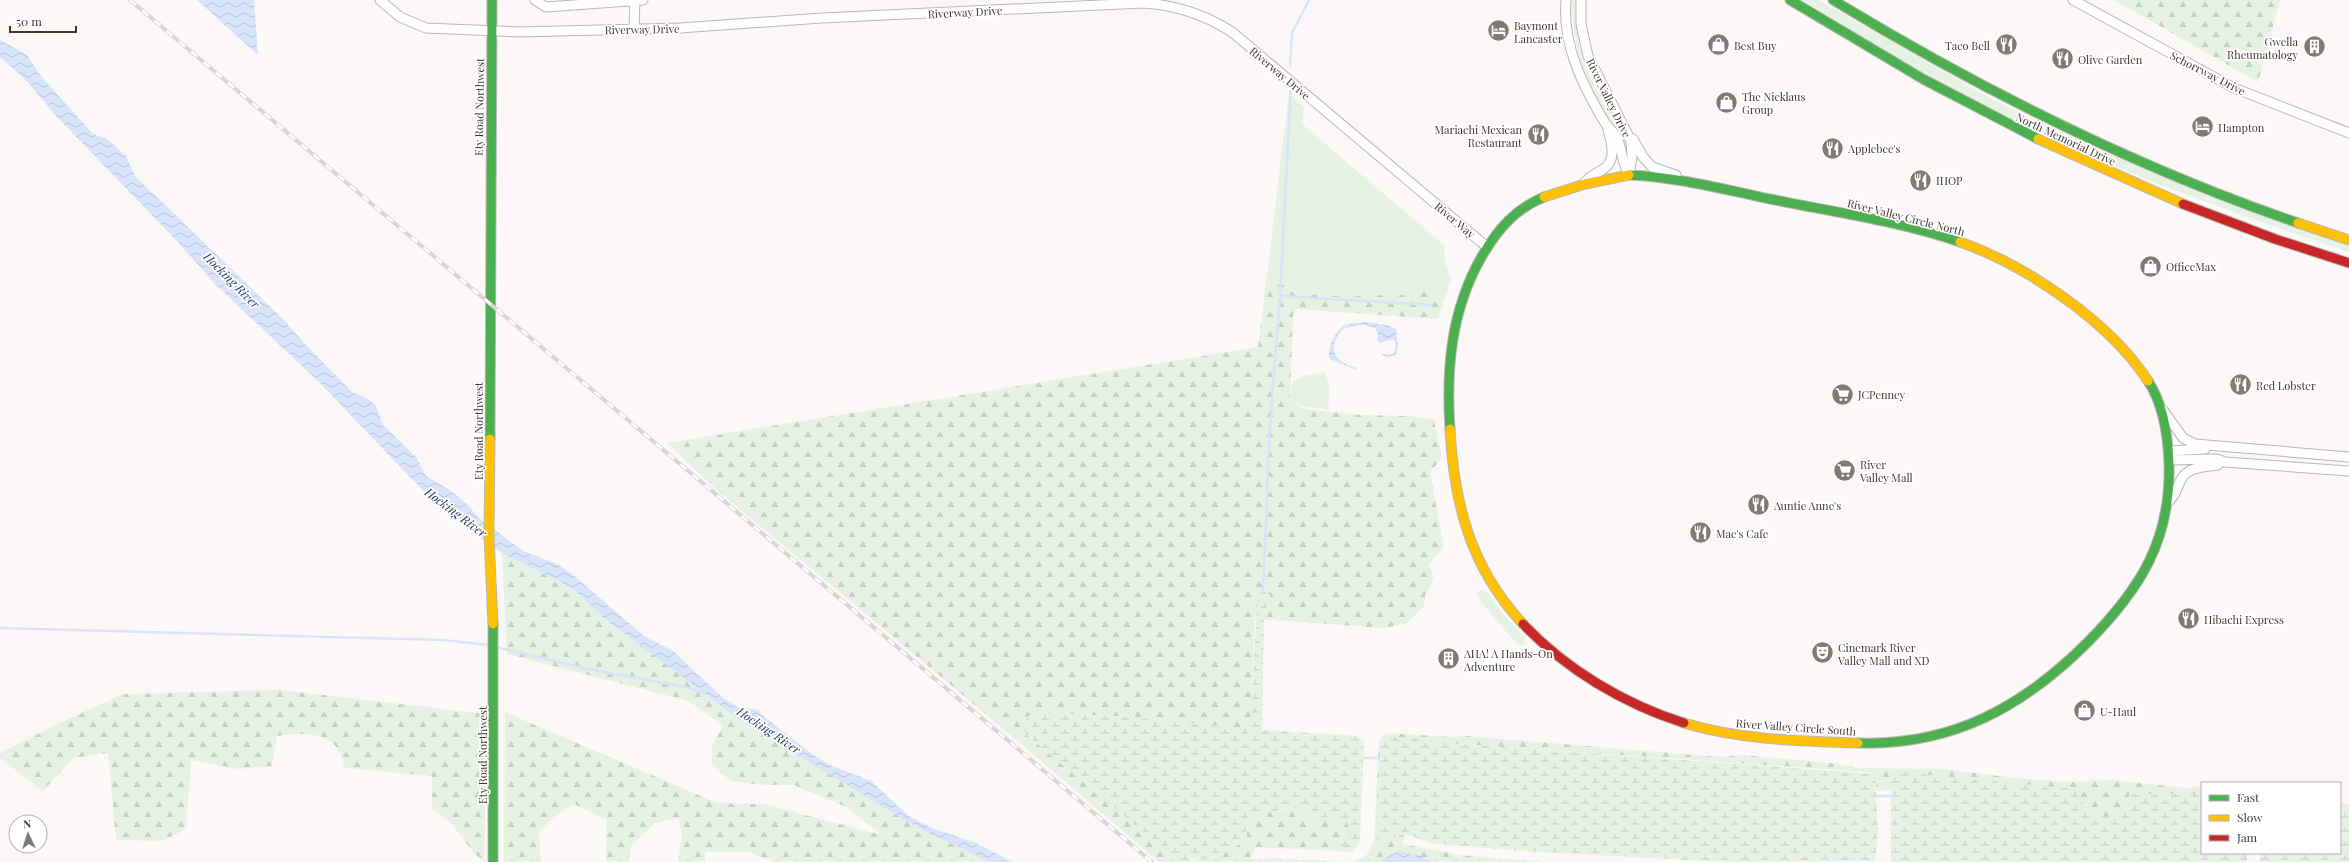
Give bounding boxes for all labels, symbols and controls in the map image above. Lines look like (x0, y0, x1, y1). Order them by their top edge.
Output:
street label: Riverway Drive (927, 3, 1003, 21)
scale bar (10, 8, 76, 34)
text: 50 m (16, 13, 42, 29)
hotel icon: Baymont Lancaster (1485, 18, 1511, 44)
place label: Baymont Lancaster (1514, 18, 1563, 46)
street label: Riverway Drive (604, 21, 680, 37)
shop icon: Best Buy (1705, 32, 1731, 58)
restaurant icon: Taco Bell (1993, 32, 2019, 58)
place label: Gwella Rheumatology (2227, 34, 2299, 62)
building icon: Gwella Rheumatology (2301, 34, 2327, 60)
place label: Best Buy (1734, 38, 1777, 53)
place label: Taco Bell (1945, 38, 1990, 53)
street label: Riverway Drive (1247, 43, 1314, 103)
restaurant icon: Olive Garden (2050, 46, 2076, 72)
street label: Schorrway Drive (2168, 48, 2248, 99)
place label: Olive Garden (2078, 52, 2143, 67)
street label: River Valley Drive (1583, 56, 1635, 141)
street label: Ety Road Northwest (471, 58, 487, 156)
shop icon: The Nicklaus Group (1714, 89, 1740, 115)
place label: The Nicklaus Group (1742, 89, 1805, 117)
street label: North Memorial Drive (2014, 109, 2119, 169)
hotel icon: Hampton (2190, 114, 2216, 140)
place label: Hampton (2218, 120, 2265, 135)
place label: Mariachi Mexican Restaurant (1435, 122, 1522, 150)
restaurant icon: Mariachi Mexican Restaurant (1525, 122, 1551, 148)
restaurant icon: Applebee's (1819, 135, 1845, 161)
place label: Applebee's (1847, 141, 1901, 156)
restaurant icon: IHOP (1907, 167, 1933, 193)
place label: IHOP (1936, 173, 1963, 188)
street label: River Valley Circle North (1846, 195, 1967, 239)
street label: River Way (1432, 199, 1479, 242)
water label: Hocking River (200, 248, 264, 312)
shop icon: OfficeMax (2137, 253, 2163, 279)
place label: OfficeMax (2166, 259, 2216, 274)
restaurant icon: Red Lobster (2228, 372, 2254, 398)
place label: Red Lobster (2256, 378, 2316, 393)
supermarket icon: JCPenney (1830, 381, 1856, 407)
street label: Ety Road Northwest (471, 382, 486, 480)
place label: JCPenney (1857, 387, 1906, 402)
supermarket icon: River Valley Mall (1831, 457, 1857, 483)
place label: River Valley Mall (1859, 457, 1913, 485)
water label: Hocking River (421, 483, 491, 541)
restaurant icon: Auntie Anne's (1745, 492, 1771, 518)
place label: Auntie Anne's (1773, 498, 1841, 513)
restaurant icon: Mae's Cafe (1687, 520, 1713, 546)
place label: Mae's Cafe (1716, 526, 1769, 541)
restaurant icon: Hibachi Express (2176, 606, 2202, 632)
place label: Hibachi Express (2204, 612, 2284, 627)
theatre icon: Cinemark River Valley Mall and XD (1810, 640, 1836, 666)
place label: Cinemark River Valley Mall and XD (1837, 640, 1929, 668)
building icon: AHA! A Hands-On Adventure (1436, 646, 1462, 672)
place label: AHA! A Hands-On Adventure (1463, 646, 1553, 674)
shop icon: U-Haul (2072, 698, 2098, 724)
water label: Hocking River (733, 702, 805, 758)
place label: U-Haul (2100, 704, 2136, 719)
street label: Ety Road Northwest (475, 706, 490, 804)
street label: River Valley Circle South (1735, 715, 1857, 739)
legend (2201, 782, 2341, 854)
text: Fast (2237, 789, 2260, 805)
text: Slow (2237, 809, 2263, 825)
north arrow (8, 814, 48, 854)
text: N (23, 816, 32, 831)
text: Jam (2236, 829, 2258, 845)

